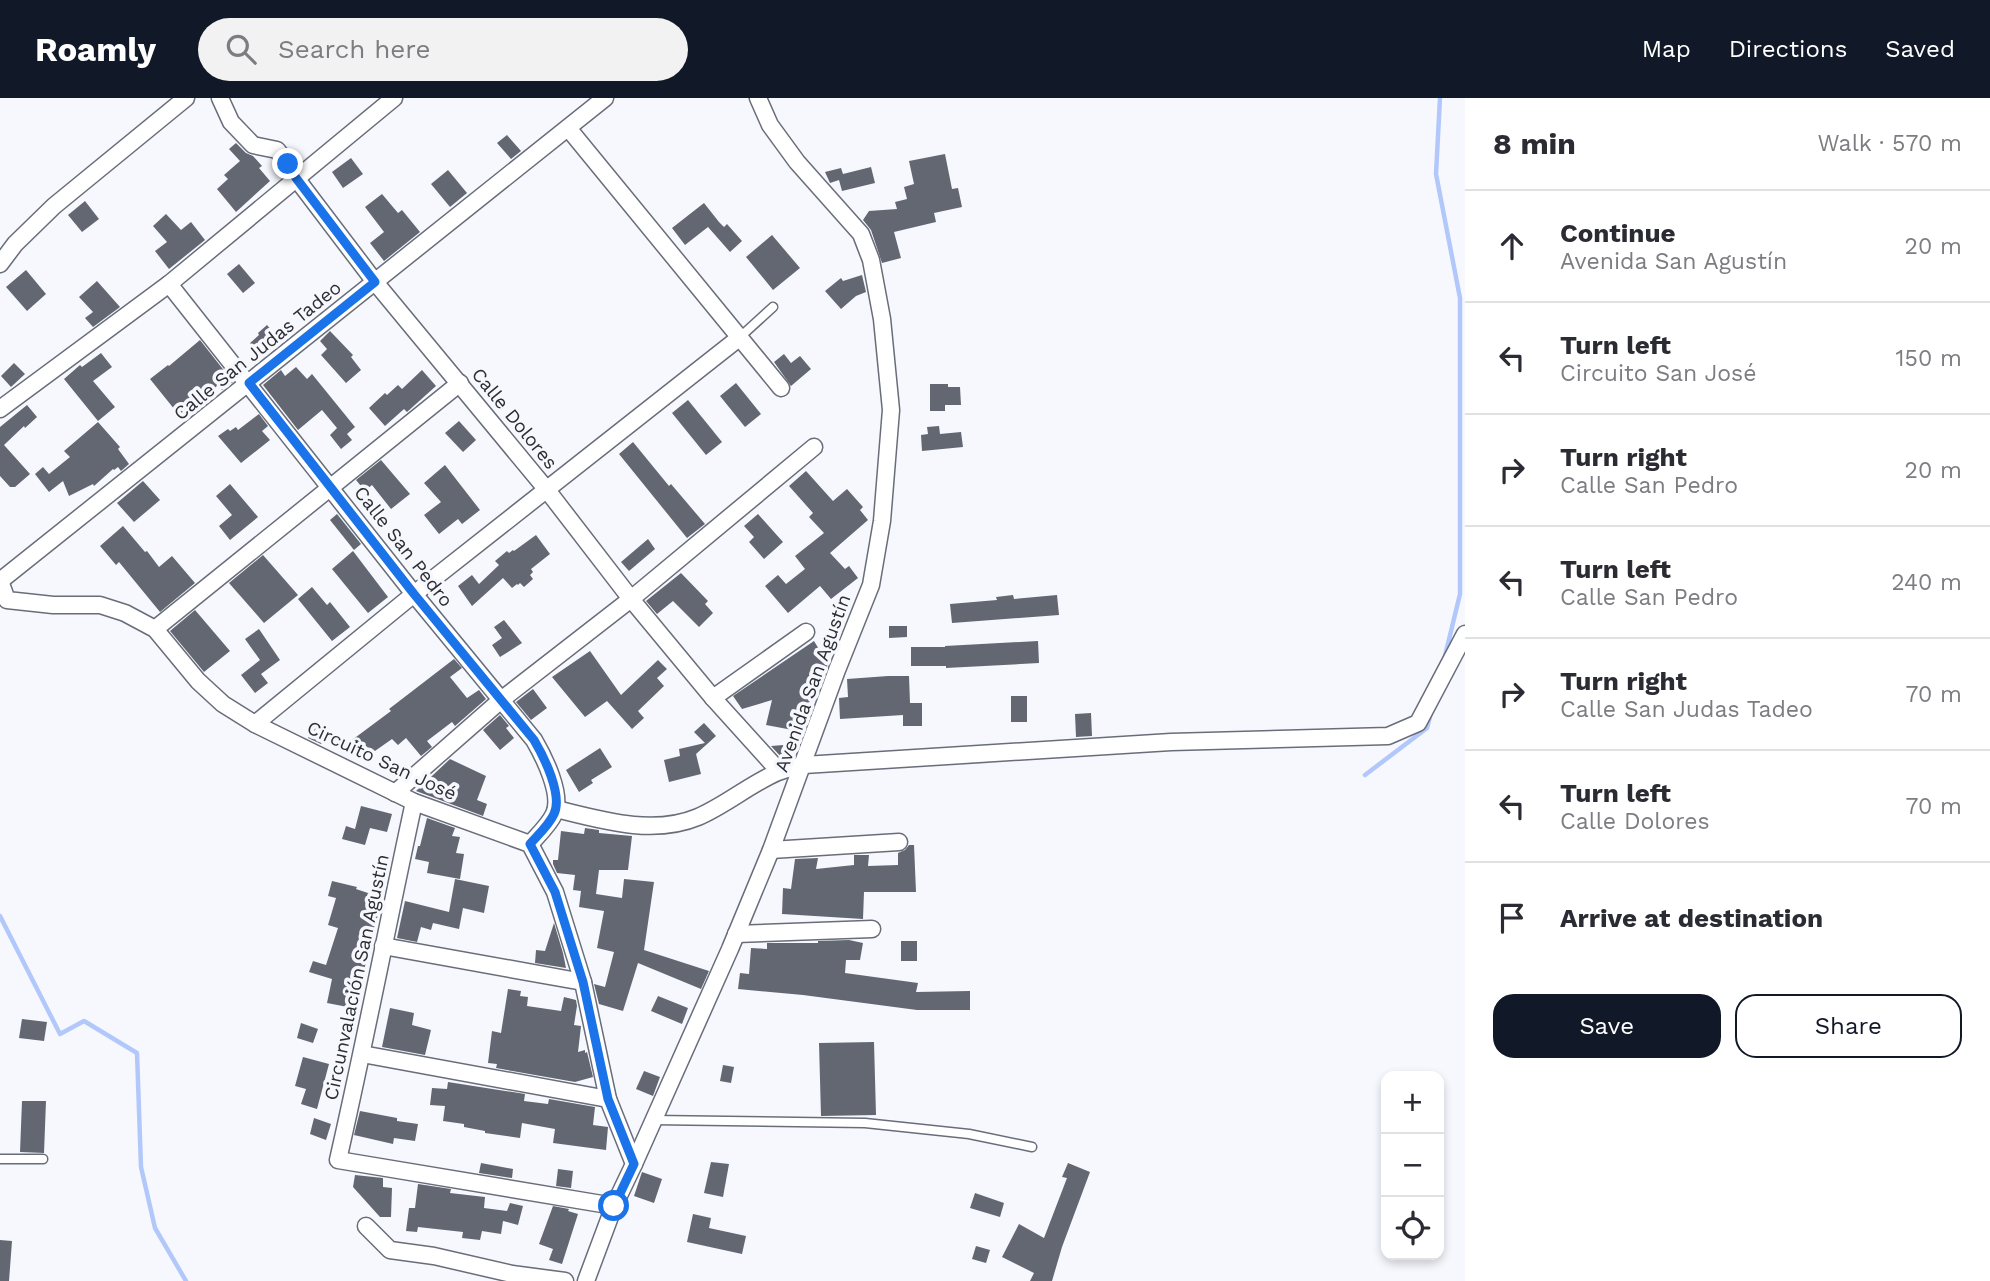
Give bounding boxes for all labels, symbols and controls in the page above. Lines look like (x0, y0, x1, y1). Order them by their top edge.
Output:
search box (198, 18, 688, 81)
text: Roamly (35, 30, 156, 69)
icon: search (222, 30, 260, 68)
text: Search here (278, 34, 431, 64)
text: Map (1642, 35, 1691, 63)
text: Directions (1729, 35, 1847, 63)
text: Saved (1885, 35, 1955, 63)
text: 8 min (1493, 126, 1576, 161)
text: Walk · 570 m (1817, 130, 1962, 157)
route end (272, 148, 303, 179)
text: Continue (1560, 218, 1676, 248)
icon: ahead (1493, 227, 1531, 265)
text: 20 m (1905, 233, 1962, 260)
text: Avenida San Agustín (1560, 248, 1787, 275)
street label: Calle San Judas Tadeo (169, 276, 346, 425)
text: Turn left (1560, 330, 1671, 360)
icon: left (1493, 339, 1531, 377)
text: 150 m (1896, 345, 1962, 372)
text: Circuito San José (1560, 360, 1756, 387)
street label: Calle Dolores (467, 363, 562, 474)
text: Turn right (1560, 442, 1687, 472)
icon: right (1493, 451, 1531, 489)
text: 20 m (1905, 457, 1962, 484)
text: Calle San Pedro (1560, 472, 1738, 499)
street label: Calle San Pedro (349, 481, 458, 611)
text: Turn left (1560, 554, 1671, 584)
icon: left (1493, 563, 1531, 601)
text: 240 m (1891, 569, 1962, 596)
text: Calle San Pedro (1560, 584, 1738, 611)
street label: Avenida San Agustín (770, 591, 855, 775)
text: Turn right (1560, 666, 1687, 696)
icon: right (1493, 675, 1531, 713)
text: 70 m (1905, 681, 1962, 708)
text: Calle San Judas Tadeo (1560, 696, 1813, 723)
street label: Circuito San José (303, 716, 460, 805)
text: Turn left (1560, 778, 1671, 808)
icon: left (1493, 787, 1531, 825)
text: 70 m (1905, 793, 1962, 820)
text: Calle Dolores (1560, 808, 1710, 835)
street label: Circunvalación San Agustín (319, 852, 394, 1102)
icon: arrive (1493, 899, 1531, 937)
text: Arrive at destination (1560, 903, 1823, 933)
button: Save (1493, 994, 1721, 1058)
button: Share (1735, 994, 1962, 1058)
map controls (1381, 1071, 1444, 1260)
button: + (1381, 1071, 1444, 1134)
button: − (1381, 1134, 1444, 1197)
route start (598, 1190, 629, 1221)
button: locate (1381, 1197, 1444, 1260)

